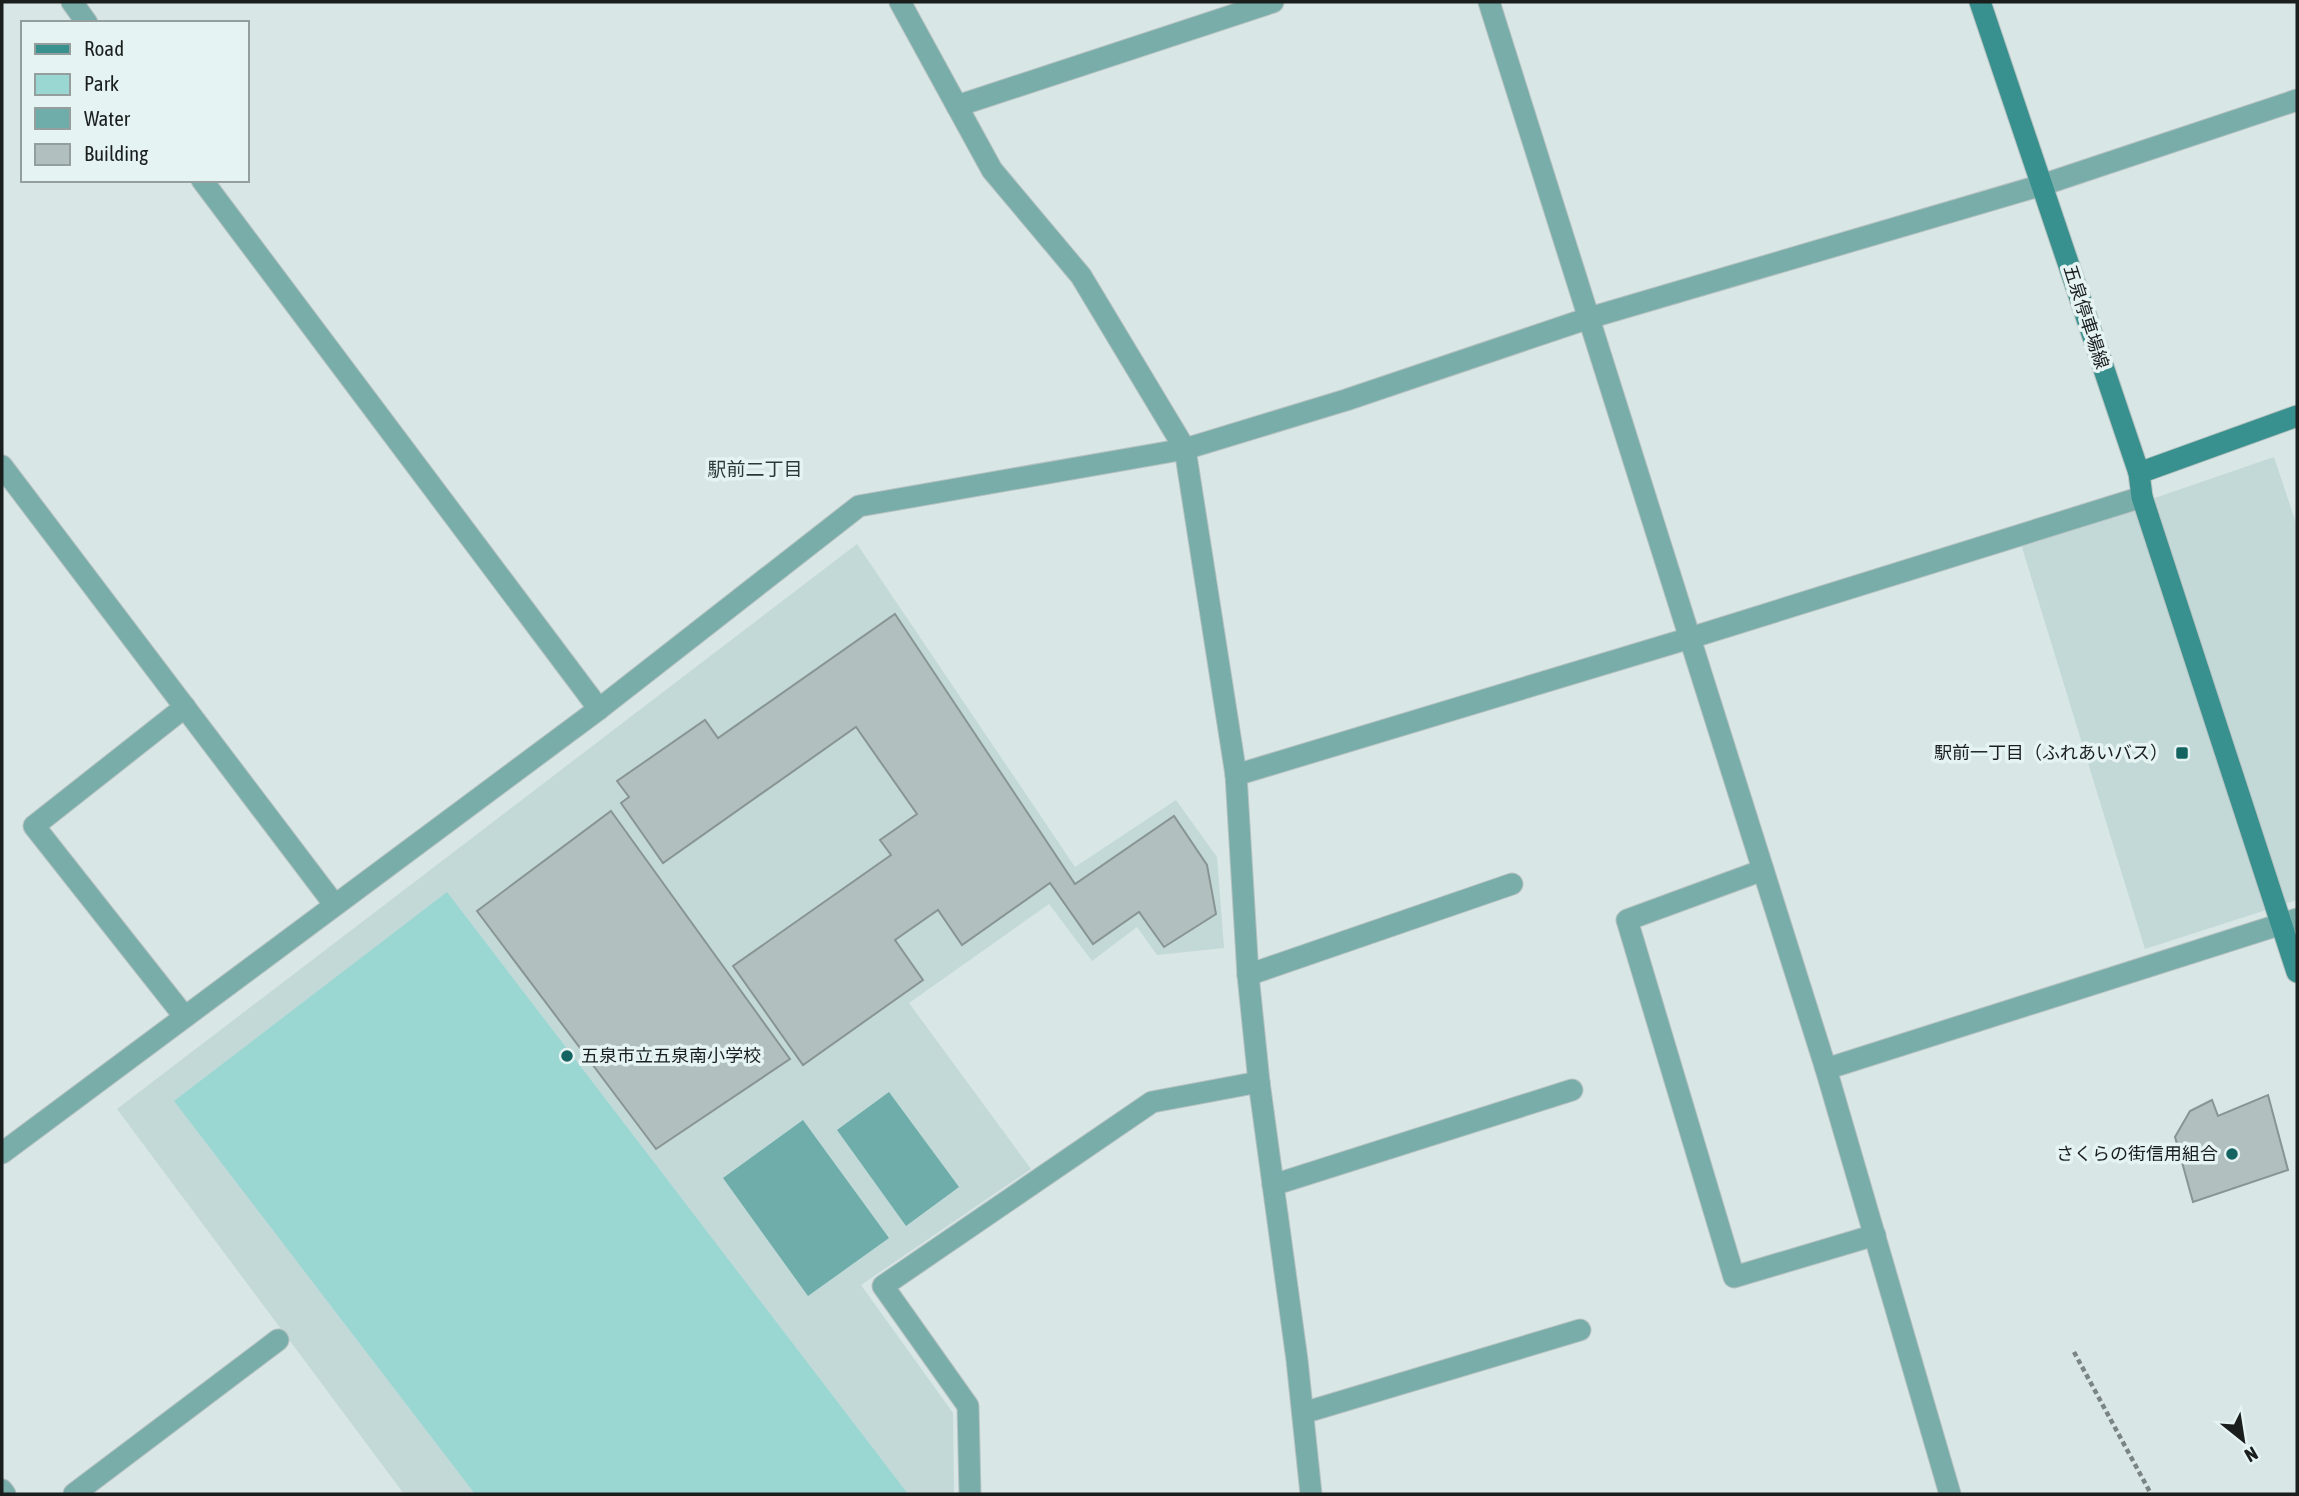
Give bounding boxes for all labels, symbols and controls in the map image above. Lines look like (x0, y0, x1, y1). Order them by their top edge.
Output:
legend (21, 21, 248, 182)
text: Road (84, 36, 124, 60)
text: Park (84, 71, 119, 95)
text: Water (84, 106, 131, 130)
text: Building (84, 141, 148, 165)
street label: 五泉停車場線 (2060, 262, 2113, 371)
district label: 駅前二丁目 (707, 458, 803, 480)
place label: 駅前一丁目（ふれあいバス） (1934, 742, 2168, 763)
marker: 駅前一丁目（ふれあいバス） (2174, 745, 2190, 761)
place label: 五泉市立五泉南小学校 (581, 1045, 761, 1066)
marker: 五泉市立五泉南小学校 (559, 1048, 575, 1064)
place label: さくらの街信用組合 (2056, 1143, 2218, 1164)
marker: さくらの街信用組合 (2224, 1146, 2240, 1162)
north arrow (2208, 1405, 2278, 1475)
text: N (2241, 1442, 2262, 1467)

